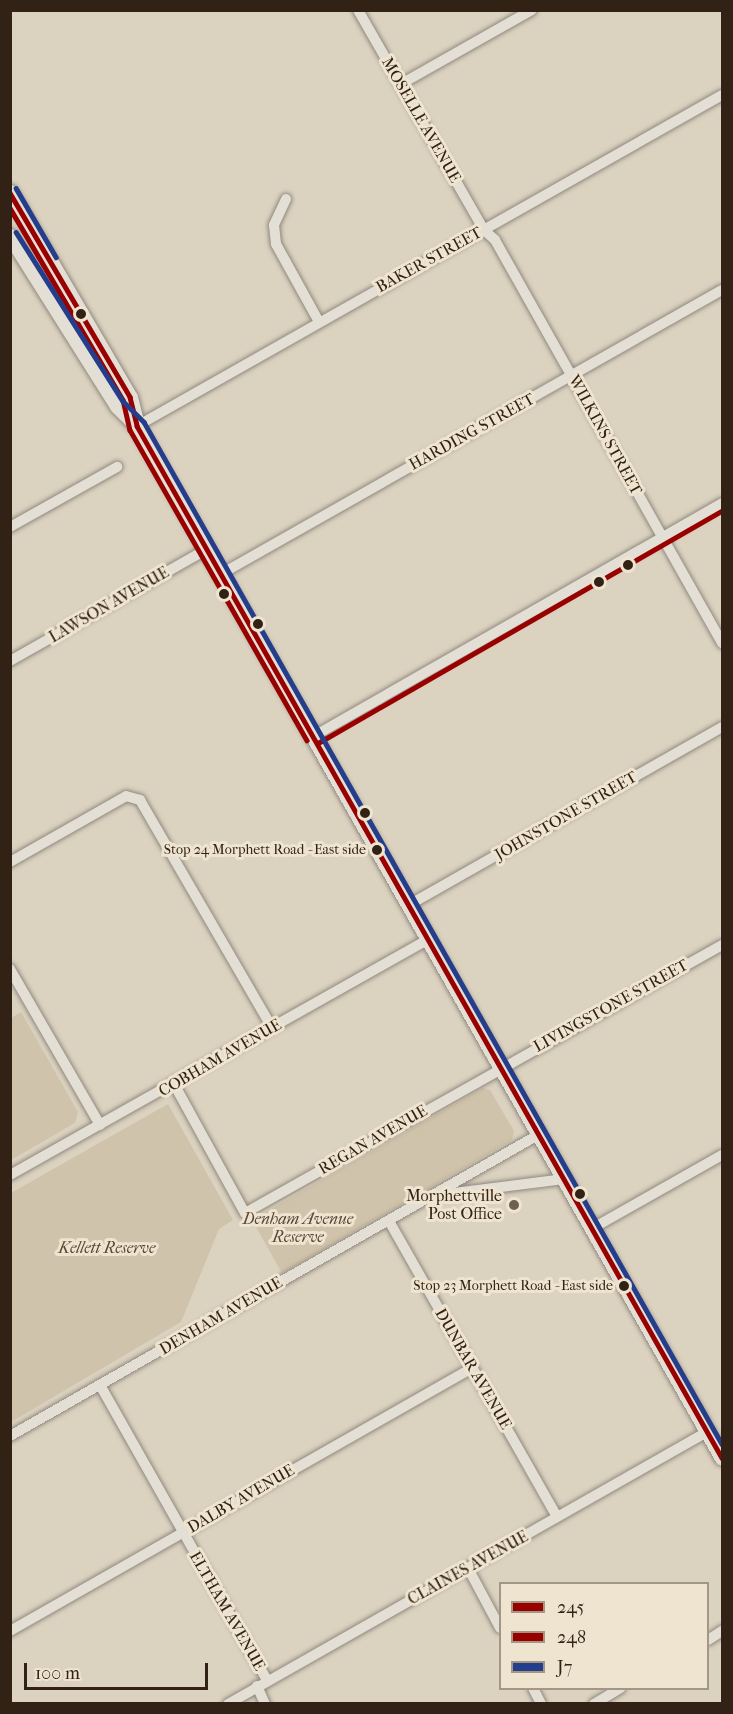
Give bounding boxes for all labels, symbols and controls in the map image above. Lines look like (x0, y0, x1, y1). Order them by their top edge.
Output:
street label: MOSELLE AVENUE (377, 54, 465, 186)
street label: BAKER STREET (373, 223, 485, 297)
unlabelled marker (75, 308, 87, 320)
street label: WILKINS STREET (564, 372, 646, 498)
street label: HARDING STREET (406, 390, 538, 474)
unlabelled marker (622, 559, 634, 571)
street label: LAWSON AVENUE (46, 563, 172, 647)
unlabelled marker (593, 576, 605, 588)
unlabelled marker (218, 588, 230, 600)
unlabelled marker (252, 618, 264, 630)
street label: JOHNSTONE STREET (492, 767, 640, 865)
unlabelled marker (359, 807, 371, 819)
place label: Stop 24 Morphett Road - East side (164, 842, 366, 858)
marker: Stop 24 Morphett Road - East side (371, 844, 383, 856)
street label: LIVINGSTONE STREET (530, 956, 692, 1056)
street label: COBHAM AVENUE (155, 1015, 285, 1101)
street label: REGAN AVENUE (315, 1101, 431, 1179)
place label: Morphettville Post Office (406, 1186, 502, 1224)
unlabelled marker (574, 1188, 586, 1200)
marker: Morphettville Post Office (507, 1198, 521, 1212)
park label: Denham Avenue Reserve (243, 1209, 353, 1247)
park label: Kellett Reserve (59, 1238, 155, 1258)
street label: DENHAM AVENUE (156, 1273, 286, 1359)
place label: Stop 23 Morphett Road - East side (413, 1278, 613, 1294)
marker: Stop 23 Morphett Road - East side (618, 1280, 630, 1292)
street label: DUNBAR AVENUE (431, 1305, 515, 1433)
street label: DALBY AVENUE (184, 1461, 298, 1537)
street label: CLAINES AVENUE (404, 1527, 532, 1609)
street label: ELTHAM AVENUE (185, 1548, 269, 1674)
legend (499, 1582, 709, 1690)
text: 245 (557, 1597, 584, 1618)
text: 248 (557, 1627, 586, 1648)
scale bar (27, 1651, 212, 1689)
text: J7 (557, 1657, 572, 1678)
text: 100 m (35, 1663, 80, 1684)

